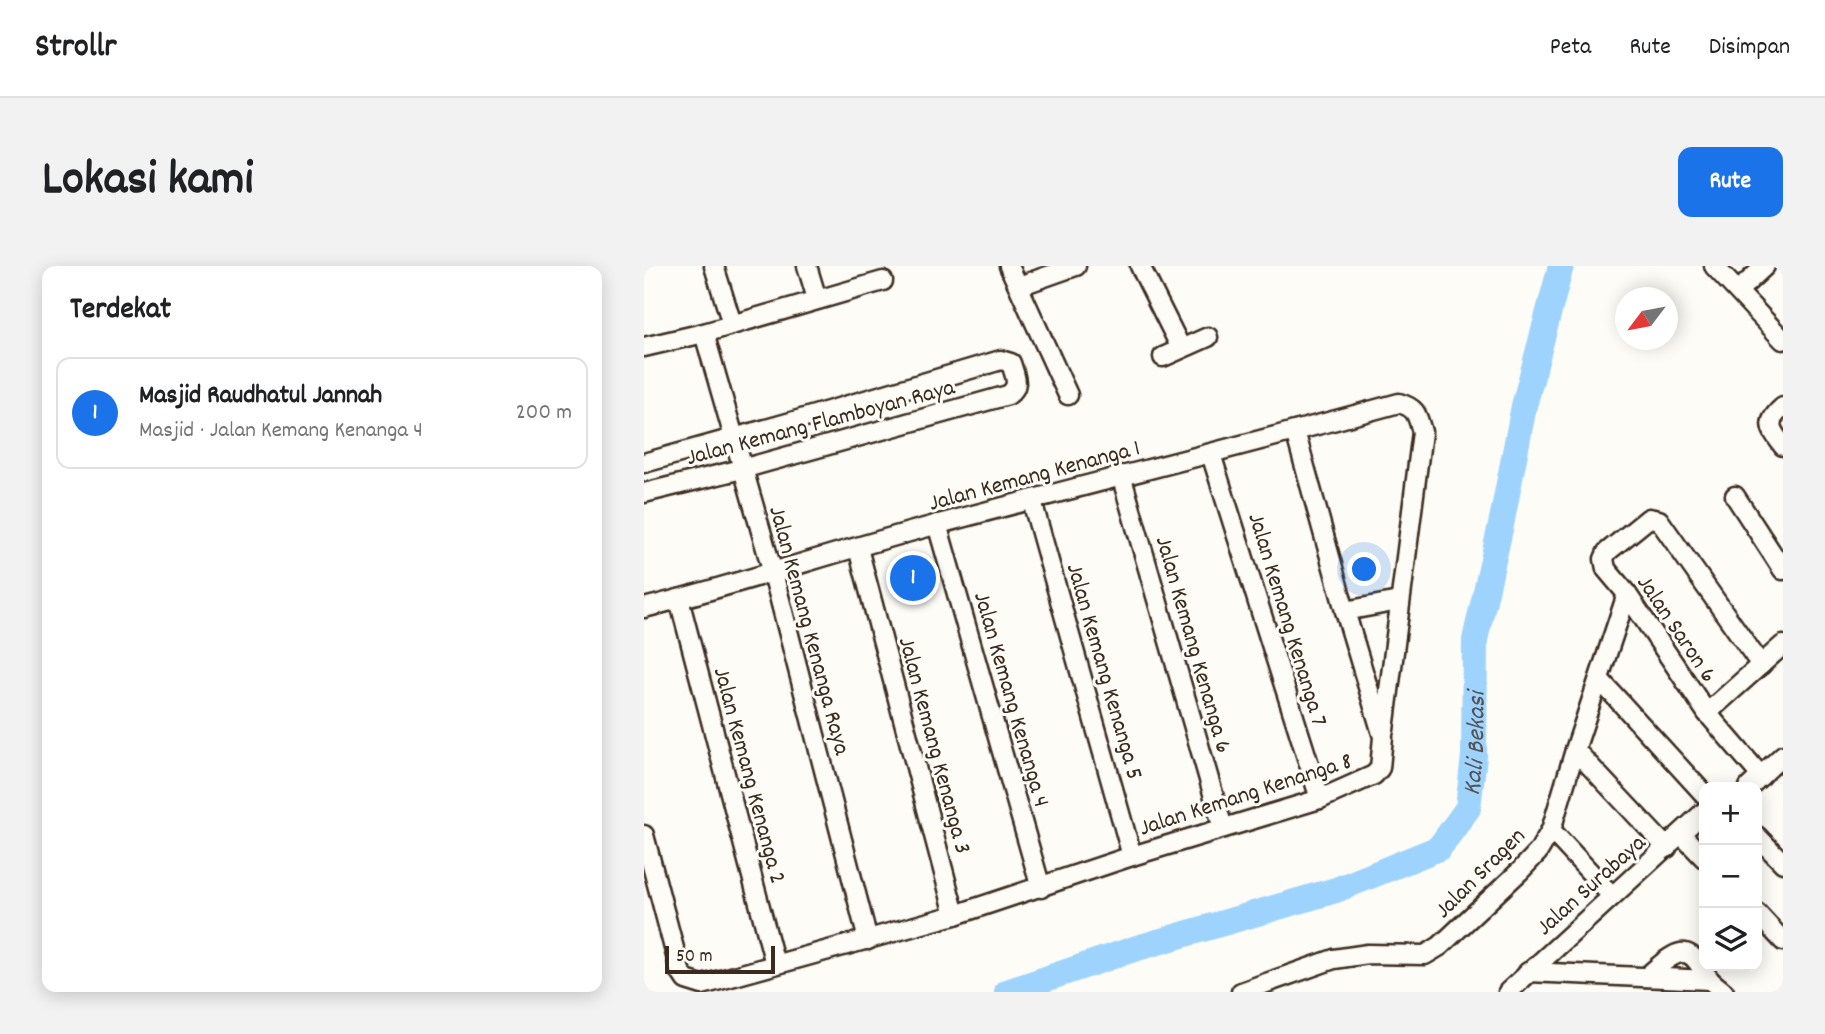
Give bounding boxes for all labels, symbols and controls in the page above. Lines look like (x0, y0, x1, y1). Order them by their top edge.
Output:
text: Strollr (35, 25, 117, 72)
text: Peta (1550, 31, 1591, 65)
text: Rute (1629, 31, 1671, 65)
text: Disimpan (1709, 31, 1790, 65)
text: Lokasi kami (42, 147, 253, 217)
button: Rute (1678, 147, 1783, 217)
north arrow (1615, 287, 1678, 350)
text: Terdekat (70, 290, 171, 333)
street label: Jalan Kemang Flamboyan Raya (683, 371, 960, 476)
text: Masjid Raudhatul Jannah (139, 378, 382, 415)
text: 1 (92, 397, 98, 430)
text: 200 m (516, 397, 572, 430)
text: Masjid · Jalan Kemang Kenanga 4 (139, 415, 423, 448)
street label: Jalan Kemang Kenanga 1 (925, 432, 1144, 521)
street label: Jalan Kemang Kenanga Raya (759, 503, 858, 760)
street label: Jalan Kemang Kenanga 7 (1237, 509, 1335, 731)
street label: Jalan Kemang Kenanga 6 (1145, 532, 1239, 757)
pin: 1 (890, 552, 936, 604)
your location (1347, 552, 1381, 586)
street label: Jalan Kemang Kenanga 5 (1056, 560, 1150, 784)
street label: Jalan Saron 6 (1627, 569, 1724, 690)
street label: Jalan Kemang Kenanga 4 (963, 588, 1057, 811)
street label: Jalan Kemang Kenanga 3 (888, 634, 978, 858)
street label: Jalan Kemang Kenanga 2 (703, 664, 793, 888)
water label: Kali Bekasi (1455, 687, 1497, 798)
street label: Jalan Kemang Kenanga 8 (1135, 745, 1357, 846)
map controls (1699, 782, 1762, 971)
button: + (1699, 782, 1762, 845)
street label: Jalan Sragen (1428, 821, 1534, 927)
street label: Jalan Surabaya (1530, 827, 1655, 945)
button: − (1699, 845, 1762, 908)
button: layers (1699, 908, 1762, 971)
scale bar (665, 943, 775, 975)
text: 50 m (676, 944, 713, 971)

